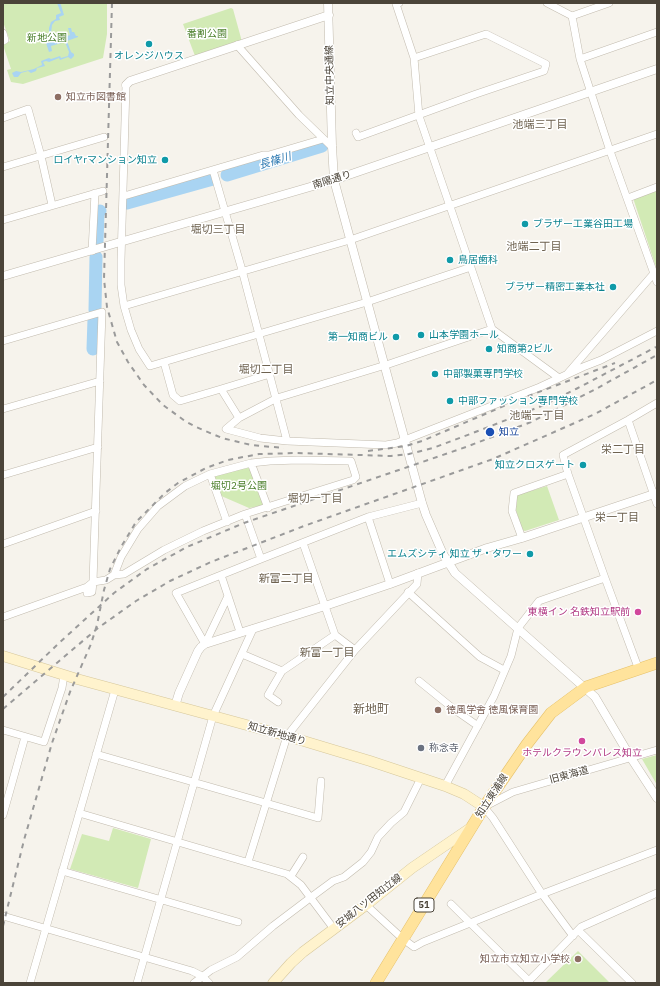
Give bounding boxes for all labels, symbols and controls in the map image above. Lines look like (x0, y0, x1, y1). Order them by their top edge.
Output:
park label: 番割公園 (187, 28, 227, 40)
park label: 新地公園 (27, 32, 67, 44)
marker: オレンジハウス (144, 39, 154, 49)
street label: 知立中央通線 (323, 45, 337, 105)
place label: オレンジハウス (114, 50, 184, 62)
place label: 知立市図書館 (66, 91, 126, 103)
marker: 知立市図書館 (53, 92, 63, 102)
district label: 池端三丁目 (513, 118, 567, 132)
water label: 長篠川 (257, 150, 293, 172)
place label: ロイヤrマンション知立 (53, 154, 157, 166)
marker: ロイヤrマンション知立 (160, 155, 170, 165)
street label: 南陽通り (311, 168, 353, 192)
place label: ブラザー工業谷田工場 (533, 218, 633, 230)
marker: ブラザー工業谷田工場 (520, 219, 530, 229)
district label: 堀切三丁目 (191, 223, 245, 237)
district label: 池端二丁目 (507, 240, 561, 254)
place label: 鳥居歯科 (458, 254, 498, 266)
marker: 鳥居歯科 (445, 255, 455, 265)
place label: ブラザー精密工業本社 (505, 281, 605, 293)
marker: ブラザー精密工業本社 (608, 282, 618, 292)
place label: 山本学園ホール (429, 329, 499, 341)
marker: 山本学園ホール (416, 330, 426, 340)
place label: 第一知商ビル (328, 331, 388, 343)
marker: 第一知商ビル (391, 332, 401, 342)
place label: 知商第2ビル (497, 343, 553, 355)
marker: 知商第2ビル (484, 344, 494, 354)
district label: 堀切二丁目 (239, 363, 293, 377)
place label: 中部製菓専門学校 (443, 368, 523, 380)
marker: 中部製菓専門学校 (430, 369, 440, 379)
place label: 中部ファッション専門学校 (458, 395, 578, 407)
marker: 中部ファッション専門学校 (445, 396, 455, 406)
district label: 池端一丁目 (510, 409, 564, 423)
marker: 知立 (484, 426, 496, 438)
place label: 知立 (499, 426, 519, 438)
district label: 栄二丁目 (601, 443, 645, 457)
place label: 知立クロスゲート (495, 459, 575, 471)
marker: 知立クロスゲート (578, 460, 588, 470)
park label: 堀切2号公園 (211, 480, 267, 492)
district label: 堀切一丁目 (288, 492, 342, 506)
district label: 栄一丁目 (595, 511, 639, 525)
place label: エムズシティ 知立 ザ・タワー (387, 548, 522, 560)
marker: エムズシティ 知立 ザ・タワー (525, 549, 535, 559)
district label: 新富二丁目 (259, 572, 313, 586)
place label: 東横イン 名鉄知立駅前 (528, 606, 630, 618)
marker: 東横イン 名鉄知立駅前 (633, 607, 643, 617)
district label: 新富一丁目 (300, 646, 354, 660)
district label: 新地町 (353, 703, 389, 717)
place label: 徳風学舎 徳風保育園 (446, 704, 538, 716)
marker: 徳風学舎 徳風保育園 (433, 705, 443, 715)
street label: 知立新地通り (247, 720, 307, 748)
marker: ホテルクラウンパレス知立 (577, 736, 587, 746)
place label: 称念寺 (429, 742, 459, 754)
marker: 称念寺 (416, 743, 426, 753)
place label: ホテルクラウンパレス知立 (522, 747, 642, 759)
street label: 旧東海道 (548, 764, 590, 786)
street label: 知立東浦線 (473, 772, 511, 820)
street label: 安城八ツ田知立線 (334, 872, 404, 930)
road number: 51 (414, 898, 434, 912)
place label: 知立市立知立小学校 (480, 953, 570, 965)
marker: 知立市立知立小学校 (573, 954, 583, 964)

